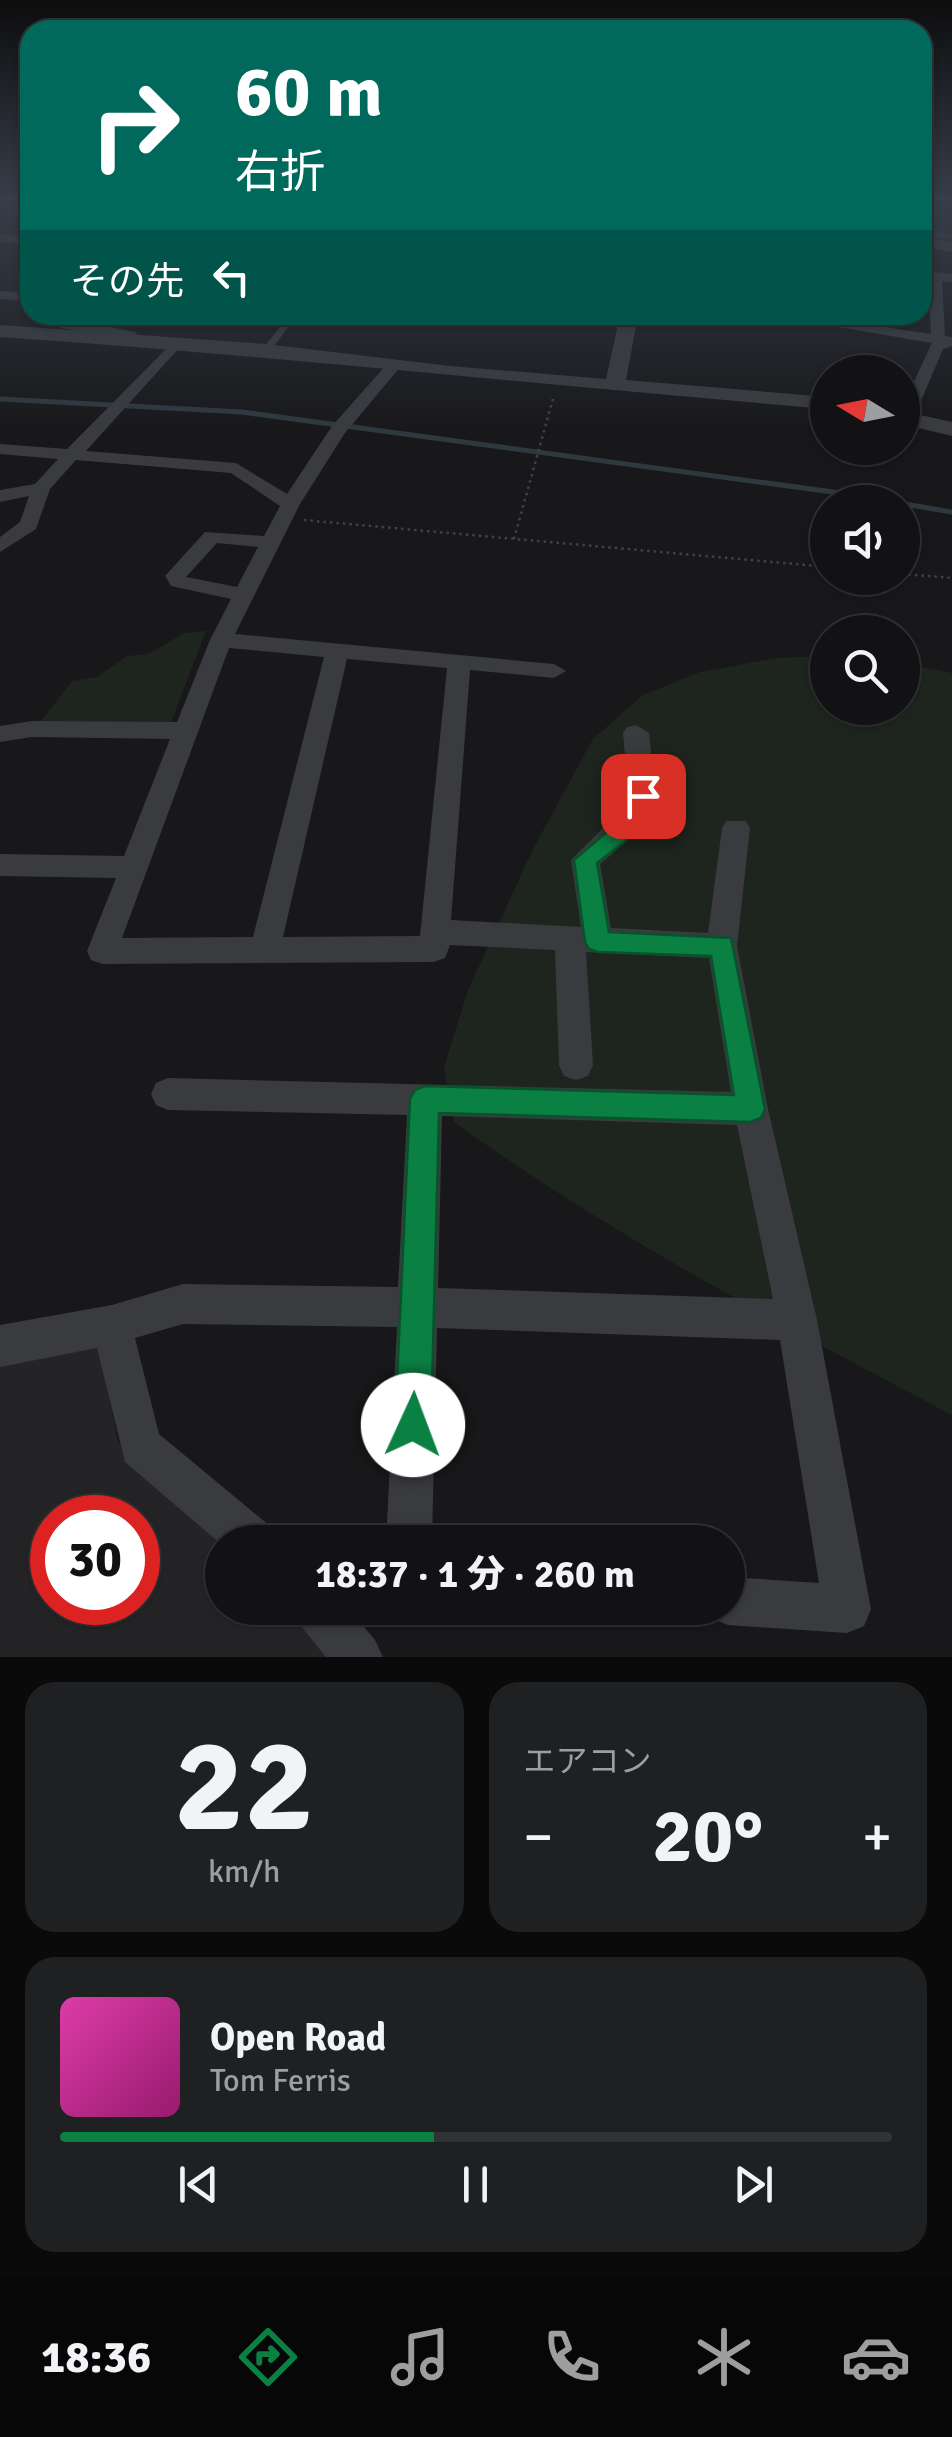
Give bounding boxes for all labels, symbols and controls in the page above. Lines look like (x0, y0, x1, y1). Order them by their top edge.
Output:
text: 60 m (235, 49, 383, 135)
icon: right (70, 60, 200, 190)
text: 右折 (235, 145, 325, 200)
icon: left (204, 250, 259, 305)
text: その先 (70, 258, 184, 305)
north arrow (810, 355, 920, 465)
map controls (810, 355, 920, 725)
button: sound (810, 485, 920, 595)
button: search (810, 615, 920, 725)
pin (601, 754, 686, 839)
icon: arrive (616, 769, 671, 824)
position arrow (361, 1373, 465, 1477)
speed limit sign: 30 (30, 1495, 160, 1625)
text: 18:37 · 1 分 · 260 m (315, 1551, 635, 1598)
text: 22 (174, 1707, 314, 1867)
text: エアコン (524, 1742, 652, 1781)
text: 20° (652, 1790, 763, 1883)
text: − (524, 1803, 553, 1871)
text: + (862, 1803, 892, 1871)
text: km/h (208, 1852, 280, 1891)
text: Open Road (210, 2014, 386, 2061)
text: Tom Ferris (210, 2061, 351, 2100)
icon: previous (171, 2157, 226, 2212)
icon: pause (448, 2157, 503, 2212)
icon: next (726, 2157, 781, 2212)
icon: directions (233, 2322, 303, 2392)
icon: music (385, 2322, 455, 2392)
icon: phone (537, 2322, 607, 2392)
icon: climate (689, 2322, 759, 2392)
icon: car (841, 2322, 911, 2392)
text: 18:36 (41, 2330, 151, 2385)

